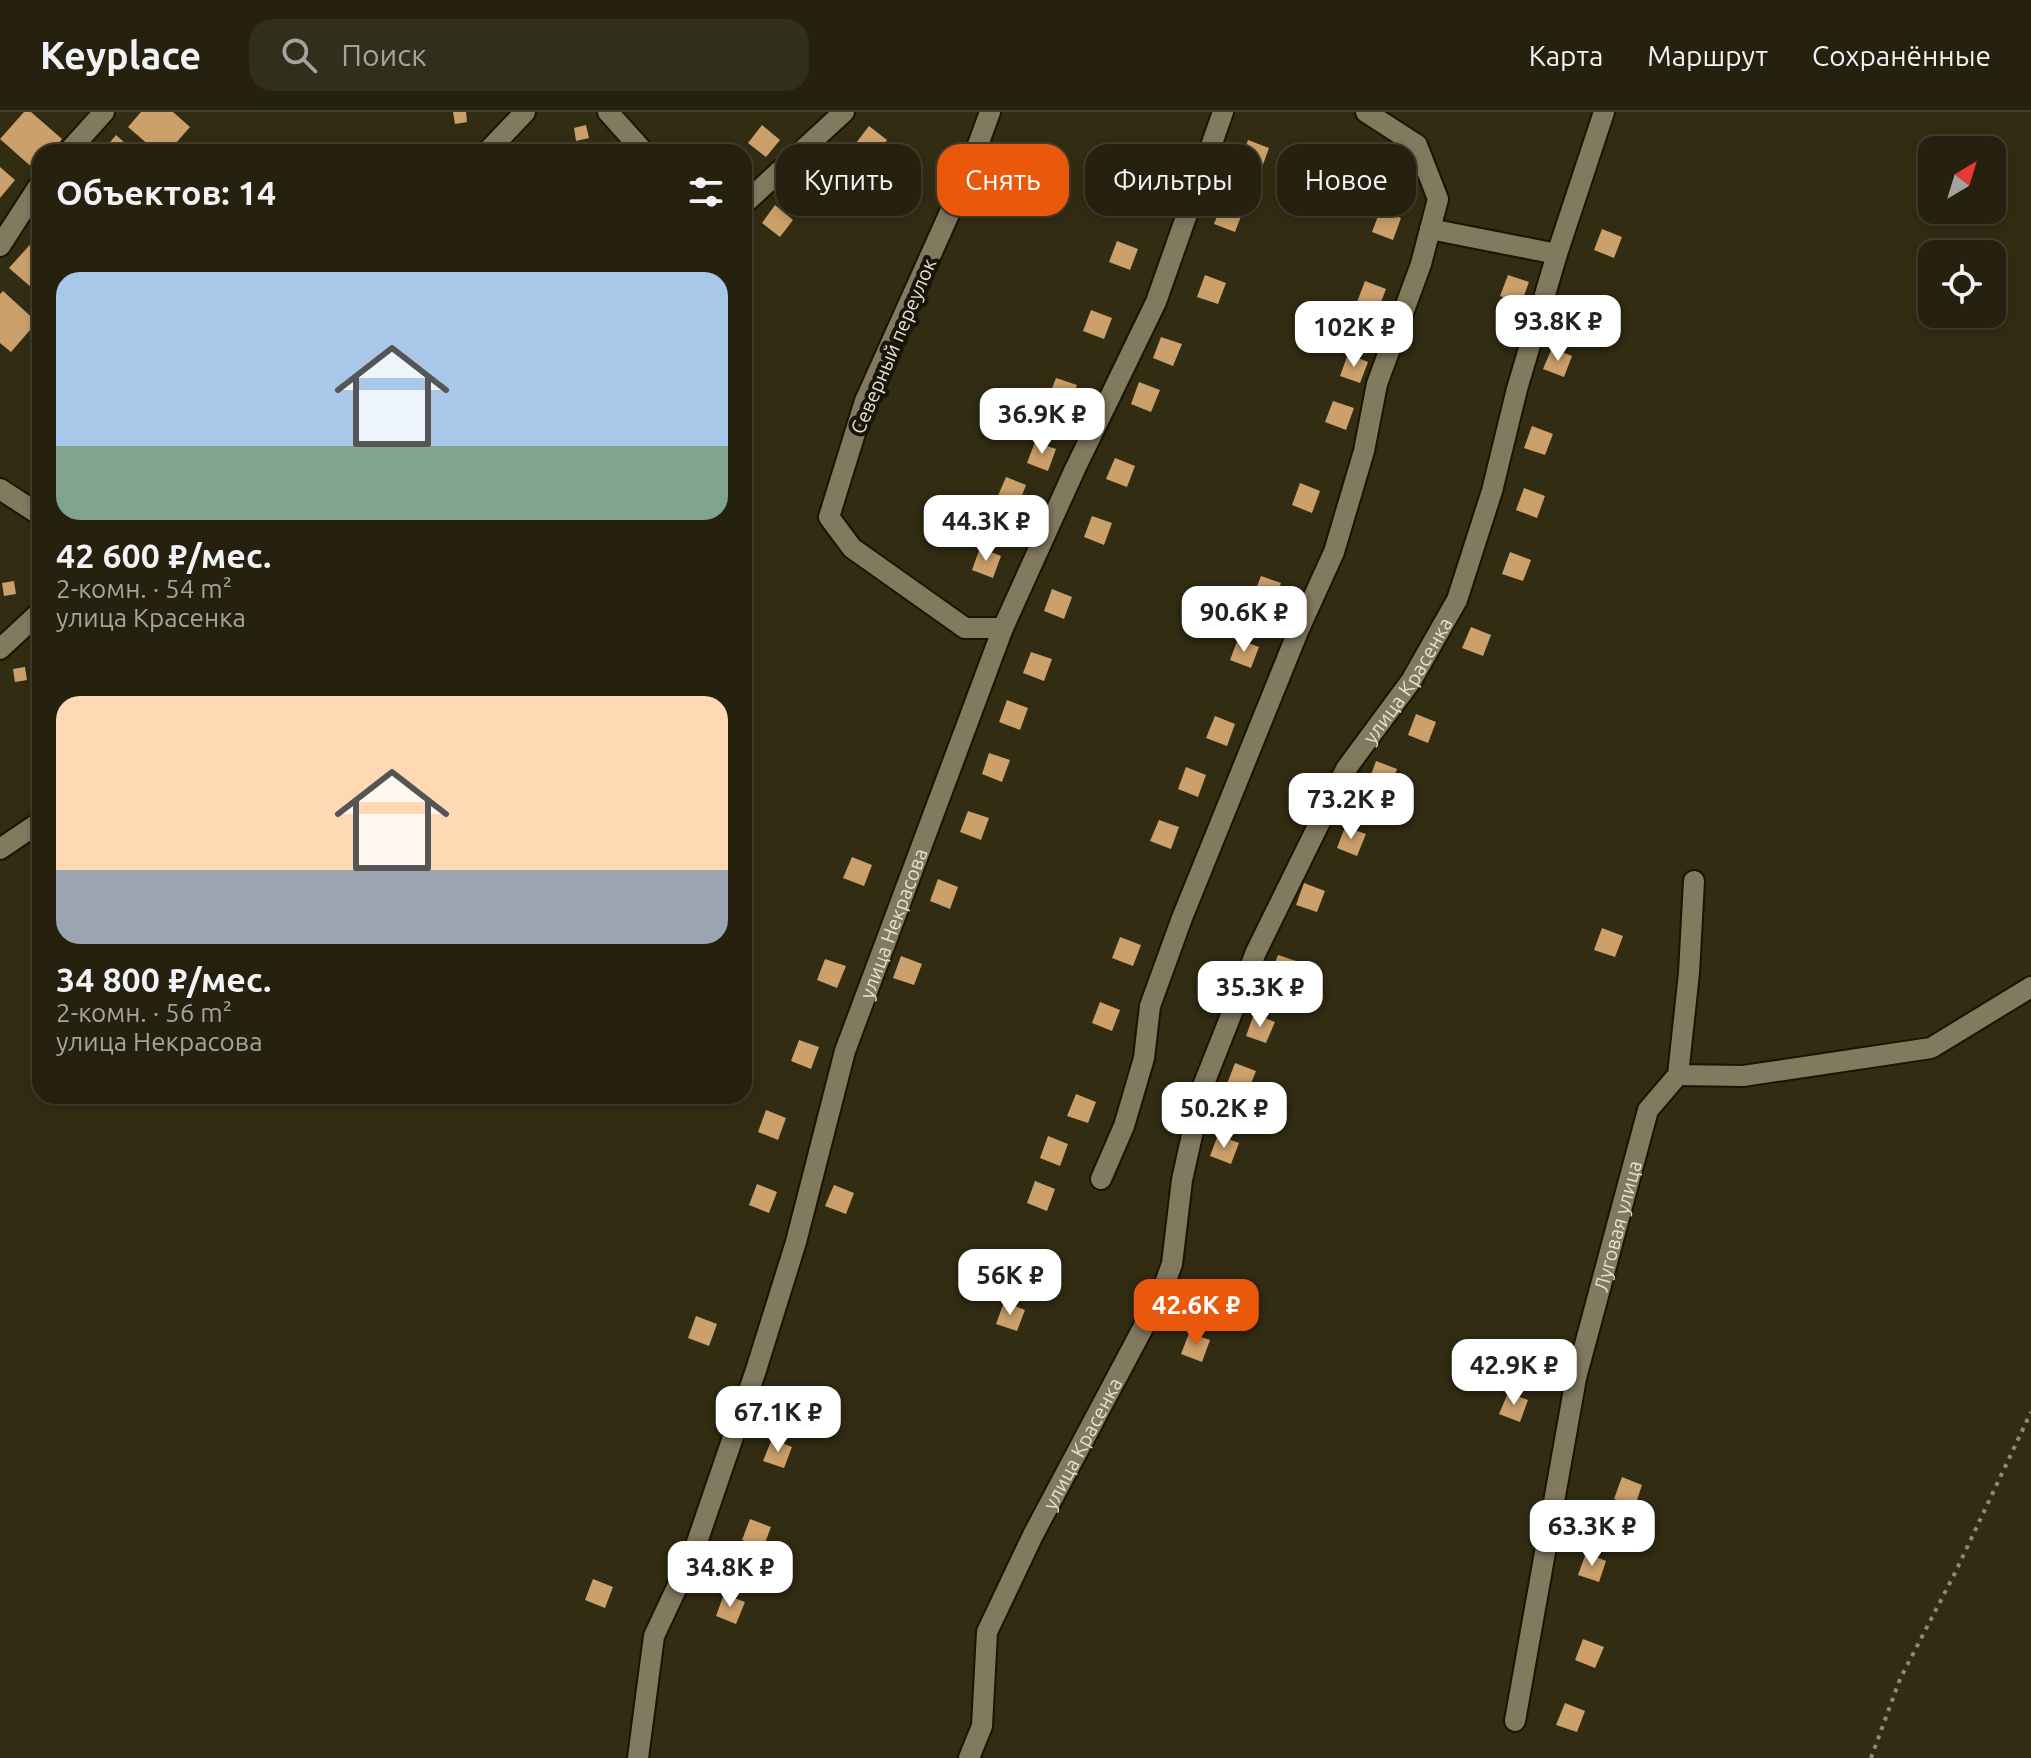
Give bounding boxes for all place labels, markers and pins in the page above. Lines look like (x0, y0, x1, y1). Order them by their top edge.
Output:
pin: 93.8K ₽ (1484, 295, 1632, 363)
pin: 102K ₽ (1289, 301, 1419, 369)
pin: 36.9K ₽ (968, 388, 1116, 456)
pin: 44.3K ₽ (912, 495, 1060, 563)
pin: 90.6K ₽ (1170, 586, 1318, 654)
pin: 73.2K ₽ (1277, 773, 1425, 841)
pin: 35.3K ₽ (1186, 961, 1334, 1029)
pin: 50.2K ₽ (1150, 1082, 1298, 1150)
pin: 56K ₽ (954, 1249, 1066, 1317)
pin: 42.6K ₽ (1122, 1279, 1270, 1347)
pin: 42.9K ₽ (1440, 1339, 1588, 1407)
pin: 67.1K ₽ (704, 1386, 852, 1454)
pin: 63.3K ₽ (1518, 1500, 1666, 1568)
pin: 34.8K ₽ (656, 1541, 804, 1609)

